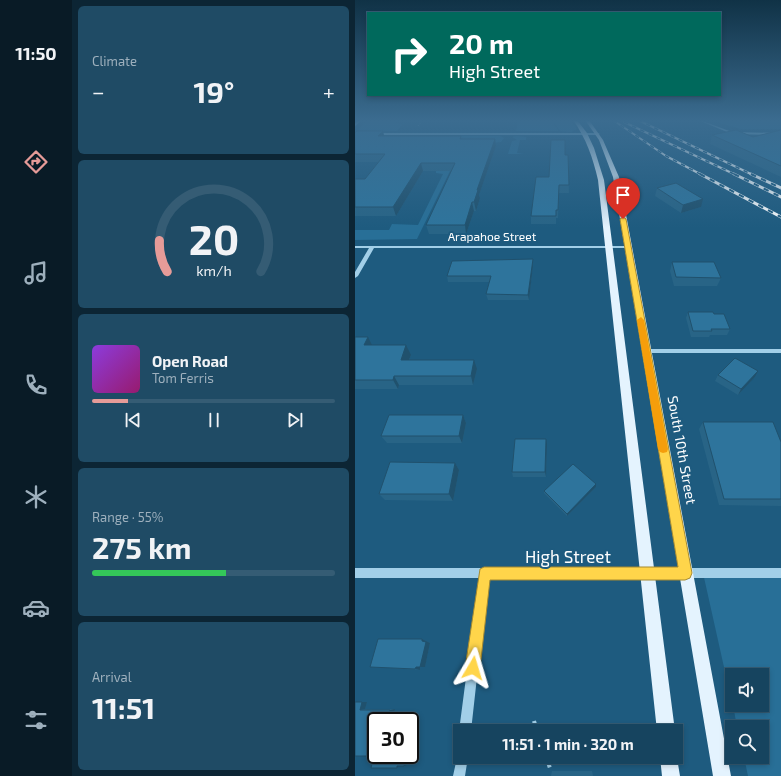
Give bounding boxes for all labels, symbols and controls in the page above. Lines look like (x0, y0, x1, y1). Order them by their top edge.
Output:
text: 20 m (449, 26, 514, 60)
icon: right (383, 28, 435, 80)
text: 11:50 (15, 42, 57, 64)
text: Climate (92, 53, 137, 69)
text: High Street (449, 60, 540, 82)
text: 19° (193, 73, 234, 109)
text: − (92, 78, 105, 104)
text: + (323, 78, 335, 104)
icon: directions (22, 148, 50, 176)
pin (606, 178, 640, 219)
icon: arrive (612, 184, 634, 206)
text: 20 (188, 213, 239, 263)
street label: Arapahoe Street (448, 229, 537, 243)
icon: music (22, 259, 50, 287)
text: km/h (196, 262, 231, 279)
text: Open Road (152, 352, 228, 370)
text: Tom Ferris (152, 370, 214, 386)
icon: phone (22, 371, 50, 399)
street label: South 10th Street (665, 394, 700, 505)
icon: previous (122, 409, 144, 431)
icon: pause (203, 409, 225, 431)
icon: next (284, 409, 306, 431)
icon: climate (22, 483, 50, 511)
text: Range · 55% (92, 509, 163, 525)
text: 275 km (92, 529, 192, 565)
street label: High Street (525, 546, 611, 567)
icon: car (22, 594, 50, 622)
position arrow (452, 647, 494, 689)
map controls (725, 668, 769, 764)
button: sound (725, 668, 769, 712)
text: Arrival (92, 669, 132, 685)
text: 11:51 (92, 689, 155, 725)
icon: filters (22, 706, 50, 734)
speed limit sign: 30 (367, 712, 419, 764)
button: search (725, 720, 769, 764)
text: 11:51 · 1 min · 320 m (502, 735, 634, 753)

